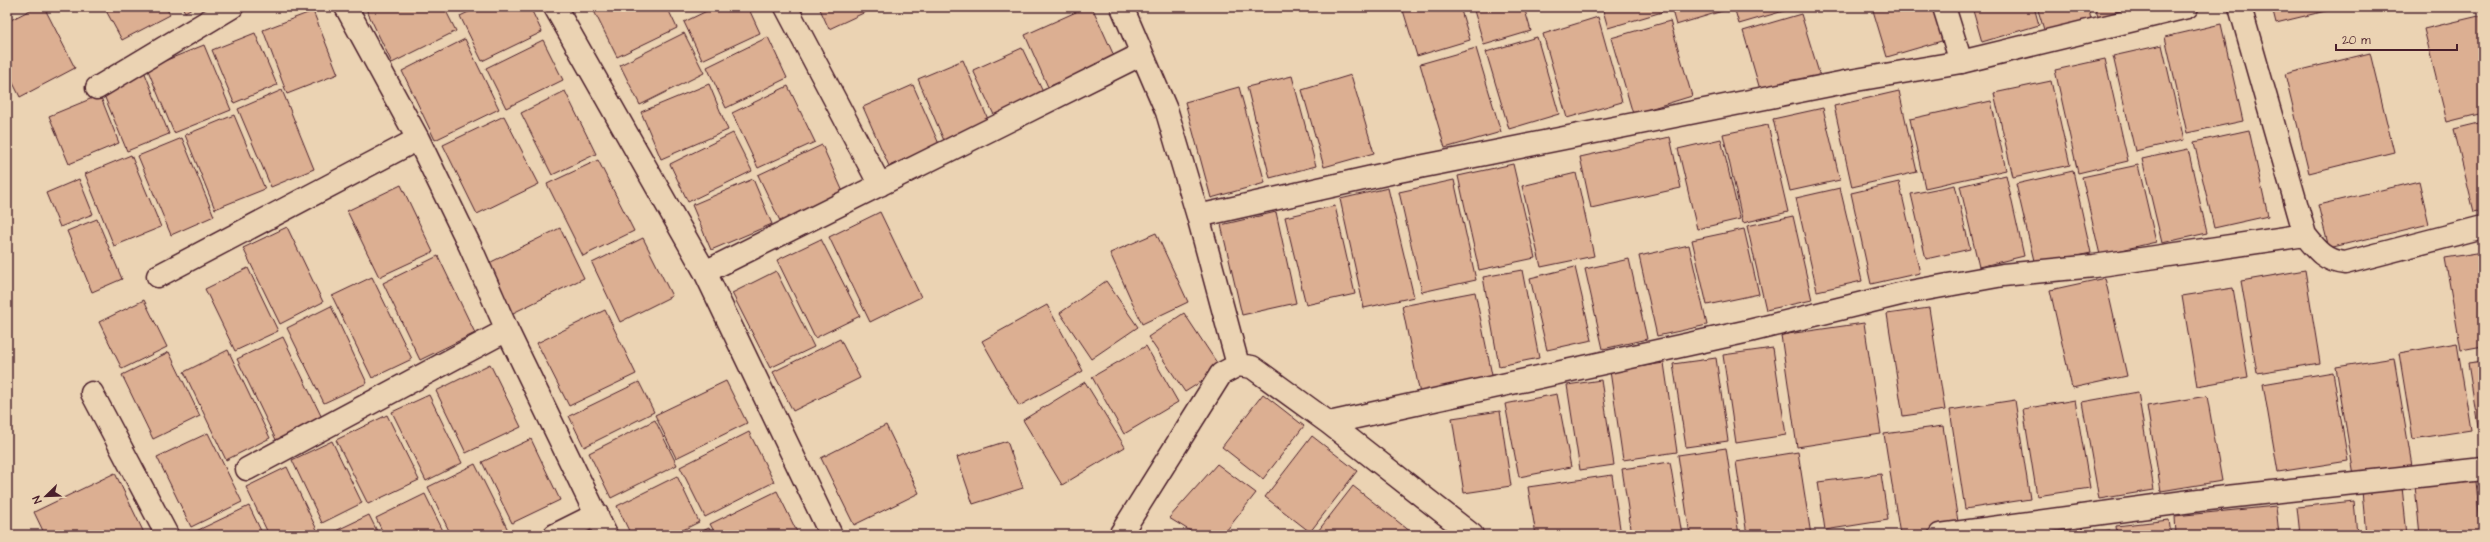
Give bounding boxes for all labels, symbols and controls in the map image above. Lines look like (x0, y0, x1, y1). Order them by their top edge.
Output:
scale bar (2336, 26, 2457, 52)
text: 20 m (2342, 32, 2371, 49)
north arrow (26, 476, 66, 516)
text: N (29, 494, 46, 506)

